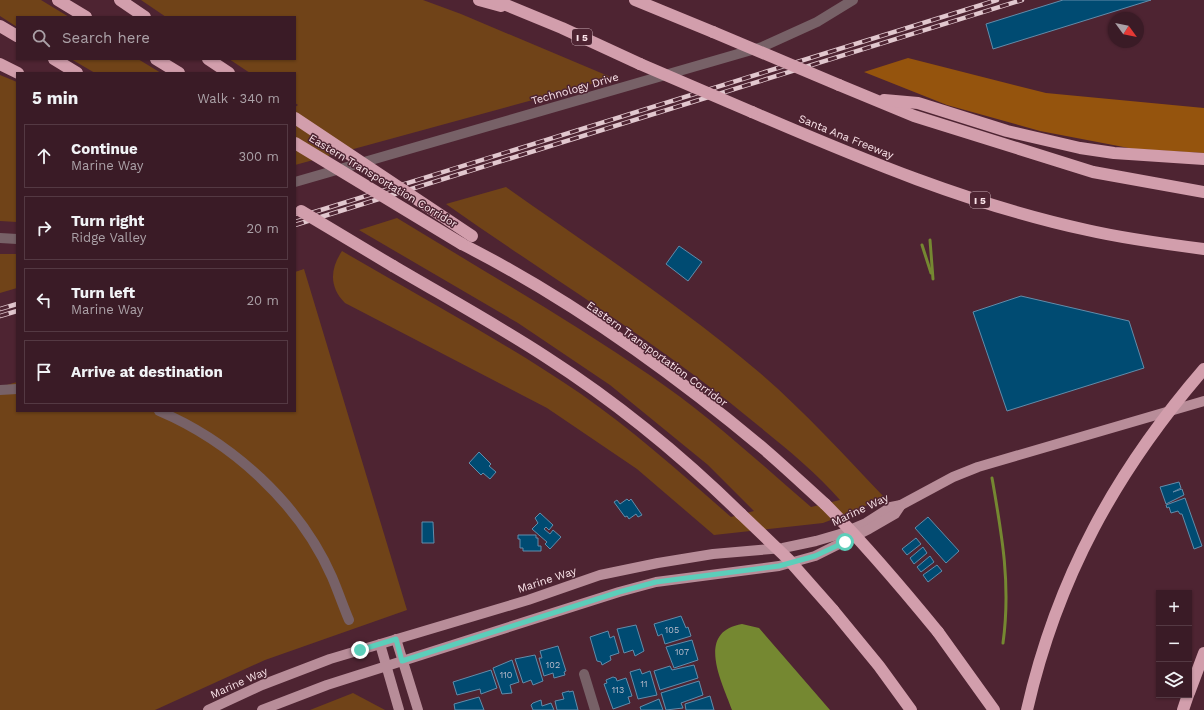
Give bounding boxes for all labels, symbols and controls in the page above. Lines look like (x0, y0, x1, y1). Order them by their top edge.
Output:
north arrow (1108, 12, 1144, 48)
search box (16, 16, 296, 60)
icon: search (30, 27, 52, 49)
text: Search here (62, 29, 150, 47)
road number: I 5 (572, 29, 592, 45)
street label: Technology Drive (530, 70, 620, 108)
text: 5 min (32, 88, 78, 108)
text: Walk · 340 m (197, 91, 280, 106)
street label: Santa Ana Freeway (797, 112, 896, 162)
street label: Eastern Transportation Corridor (306, 131, 460, 231)
text: Continue (71, 140, 138, 158)
icon: ahead (33, 145, 55, 167)
text: 300 m (238, 149, 279, 164)
text: Marine Way (71, 158, 143, 173)
road number: I 5 (970, 192, 990, 208)
text: Turn right (71, 212, 144, 230)
icon: right (33, 217, 55, 239)
text: 20 m (247, 221, 279, 236)
text: Ridge Valley (71, 230, 146, 245)
text: Turn left (71, 284, 135, 302)
icon: left (33, 289, 55, 311)
text: 20 m (247, 293, 279, 308)
street label: Eastern Transportation Corridor (584, 299, 730, 410)
text: Marine Way (71, 302, 143, 317)
icon: arrive (33, 361, 55, 383)
text: Arrive at destination (71, 363, 223, 381)
street label: Marine Way (829, 491, 891, 529)
route start (836, 533, 854, 551)
street label: Marine Way (516, 564, 578, 596)
map controls (1156, 590, 1192, 698)
button: + (1156, 590, 1192, 626)
house number: 105 (665, 625, 679, 635)
button: − (1156, 626, 1192, 662)
route end (351, 641, 369, 659)
house number: 107 (675, 647, 689, 657)
house number: 102 (546, 660, 560, 670)
button: layers (1156, 662, 1192, 698)
street label: Marine Way (208, 664, 270, 701)
house number: 110 (500, 670, 513, 680)
house number: 11 (640, 679, 648, 689)
house number: 113 (612, 685, 624, 695)

